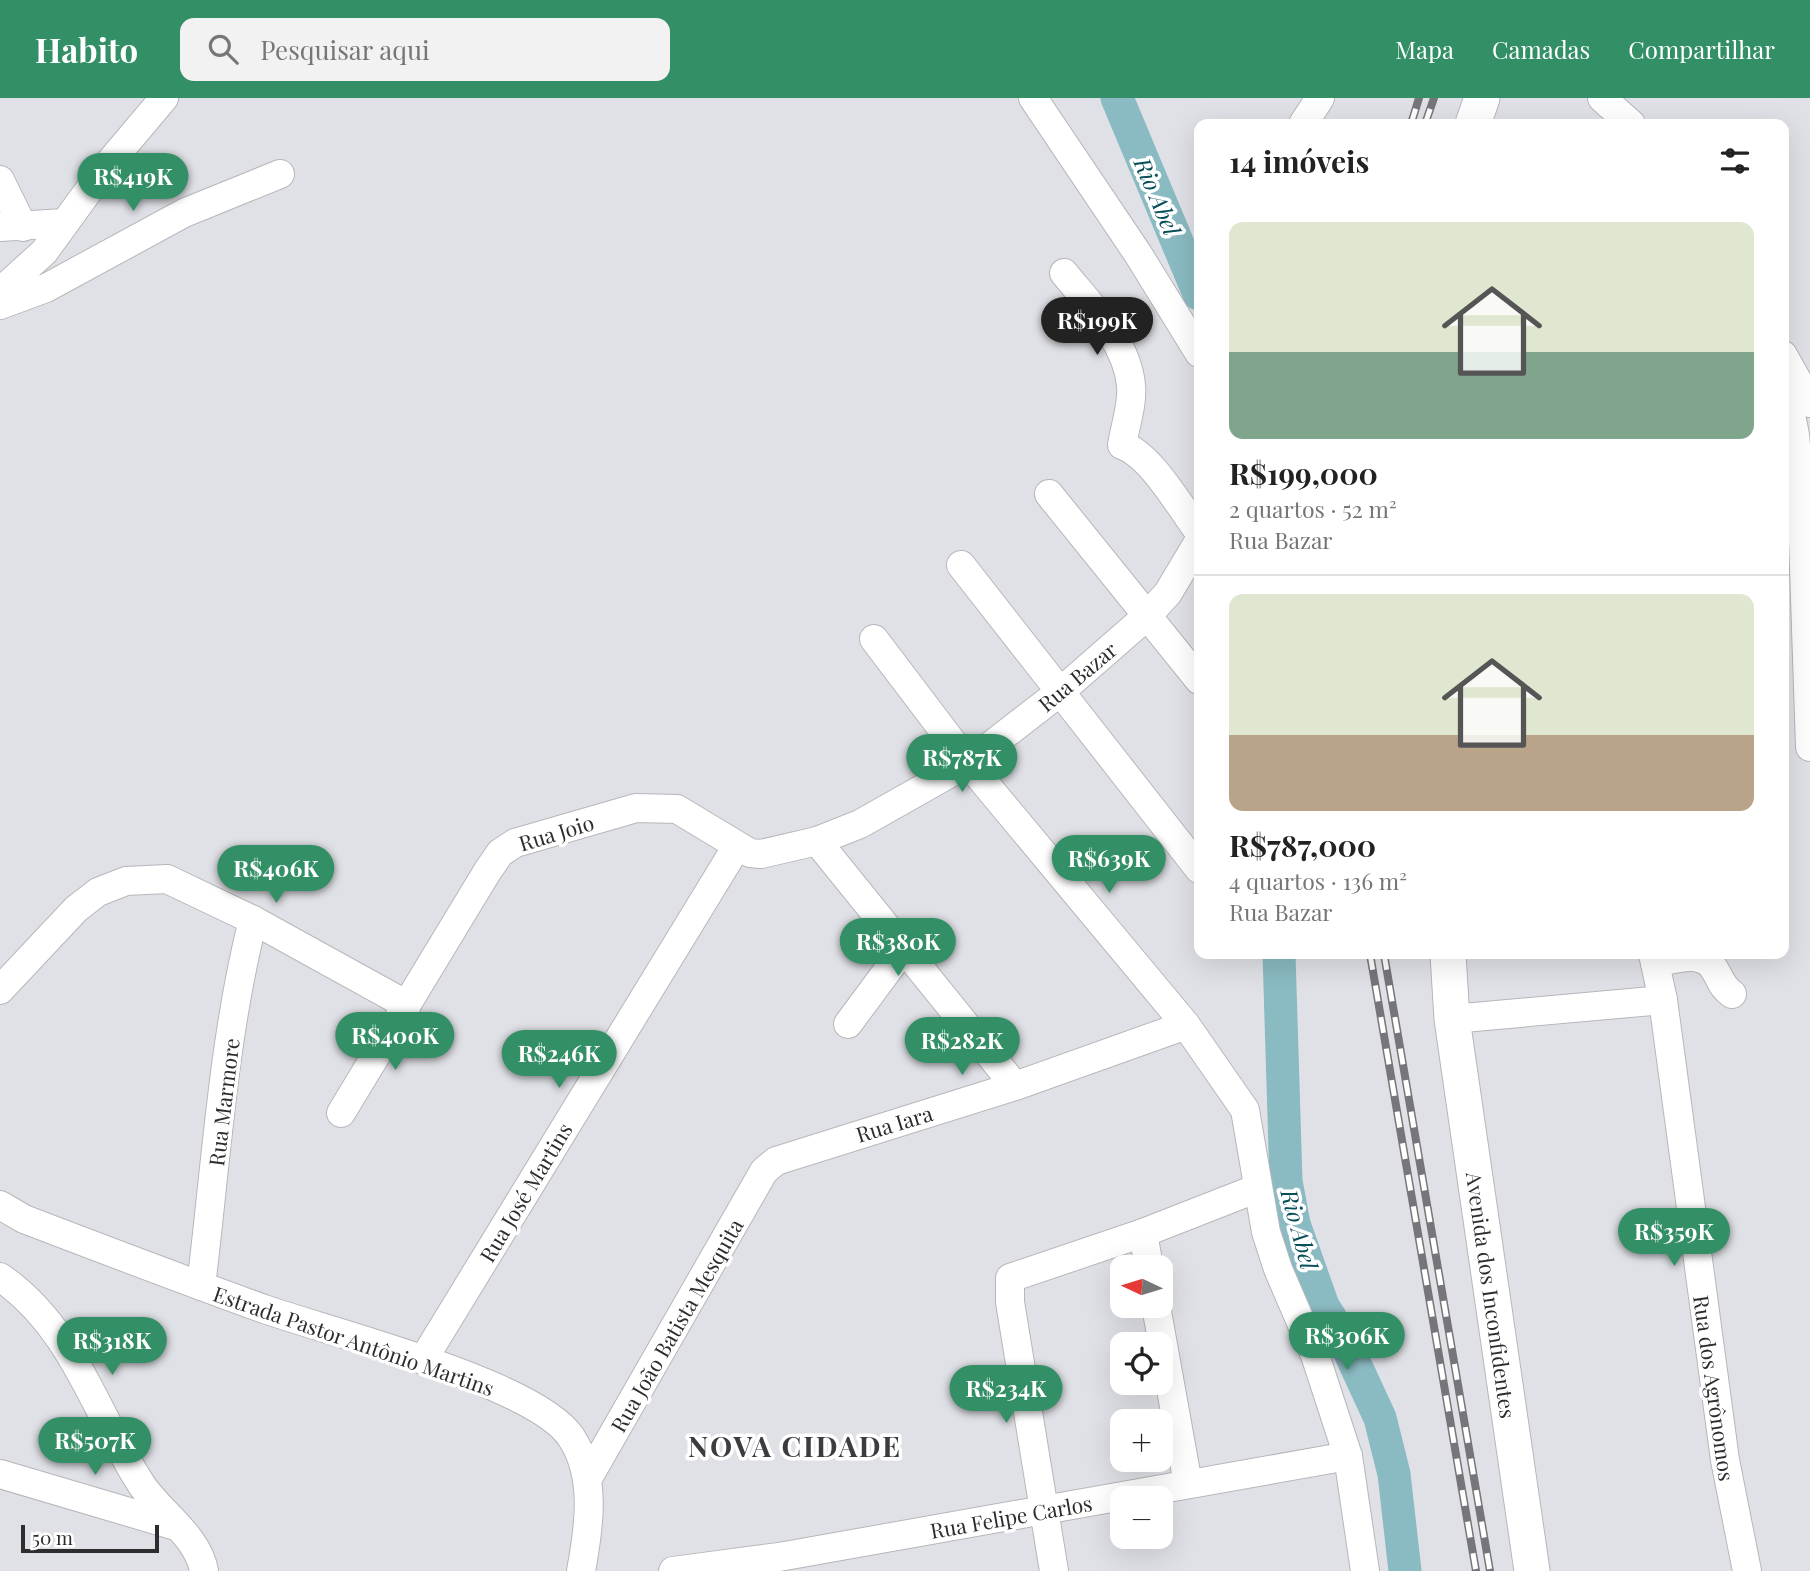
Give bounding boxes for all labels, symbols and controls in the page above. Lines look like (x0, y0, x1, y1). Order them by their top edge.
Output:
search box (180, 18, 670, 81)
text: Habito (35, 27, 138, 71)
icon: search (204, 30, 242, 68)
text: Pesquisar aqui (260, 32, 430, 67)
text: Mapa (1395, 33, 1454, 65)
text: Camadas (1492, 33, 1590, 65)
text: Compartilhar (1628, 33, 1775, 65)
text: 14 imóveis (1229, 141, 1369, 181)
icon: filters (1716, 142, 1754, 180)
water label: Rio Abel (1127, 151, 1189, 241)
pin: R$419K (76, 153, 190, 213)
text: R$419K (93, 160, 173, 191)
icon: home (1429, 268, 1555, 394)
pin: R$199K (1040, 298, 1154, 357)
text: R$199K (1057, 304, 1137, 335)
text: R$199,000 (1229, 453, 1378, 493)
text: 2 quartos · 52 m² (1229, 493, 1397, 524)
text: Rua Bazar (1229, 524, 1333, 555)
street label: Rua Bazar (1032, 634, 1123, 717)
icon: home (1429, 640, 1555, 766)
pin: R$787K (905, 734, 1019, 794)
text: R$787K (922, 741, 1002, 772)
street label: Rua Joio (515, 807, 597, 857)
text: R$787,000 (1229, 825, 1376, 865)
pin: R$639K (1052, 836, 1166, 895)
text: R$639K (1068, 842, 1150, 873)
pin: R$406K (219, 846, 333, 905)
text: R$406K (233, 852, 319, 883)
text: 4 quartos · 136 m² (1229, 865, 1407, 896)
text: Rua Bazar (1229, 896, 1333, 927)
pin: R$380K (841, 918, 955, 978)
text: R$380K (856, 925, 940, 956)
pin: R$400K (338, 1012, 452, 1072)
pin: R$282K (905, 1018, 1019, 1077)
text: R$400K (351, 1019, 439, 1050)
text: R$282K (921, 1024, 1003, 1055)
pin: R$246K (502, 1030, 616, 1090)
street label: Rua Marmore (201, 1036, 245, 1168)
text: R$246K (518, 1037, 600, 1068)
street label: Rua Iara (852, 1098, 936, 1148)
street label: Rua José Martins (472, 1117, 578, 1267)
street label: Avenida dos Inconfidentes (1461, 1169, 1523, 1420)
water label: Rio Abel (1274, 1185, 1326, 1274)
pin: R$359K (1617, 1208, 1731, 1268)
street label: Rua João Batista Mesquita (603, 1213, 749, 1437)
text: R$359K (1634, 1215, 1714, 1246)
north arrow (1110, 1255, 1172, 1318)
map controls (1110, 1255, 1173, 1549)
street label: Estrada Pastor Antônio Martins (210, 1279, 498, 1401)
street label: Rua dos Agrônomos (1688, 1293, 1742, 1483)
pin: R$306K (1290, 1312, 1404, 1372)
pin: R$318K (55, 1318, 169, 1377)
text: R$306K (1305, 1319, 1389, 1350)
text: R$318K (73, 1324, 151, 1355)
button: locate (1110, 1332, 1173, 1395)
pin: R$234K (949, 1366, 1063, 1425)
text: R$234K (966, 1372, 1046, 1403)
button: + (1110, 1409, 1173, 1472)
pin: R$507K (38, 1418, 152, 1477)
text: R$507K (54, 1424, 136, 1455)
district label: NOVA CIDADE (688, 1427, 902, 1464)
button: − (1110, 1486, 1173, 1549)
street label: Rua Felipe Carlos (928, 1488, 1094, 1544)
scale bar (21, 1522, 159, 1554)
text: 50 m (32, 1524, 73, 1550)

